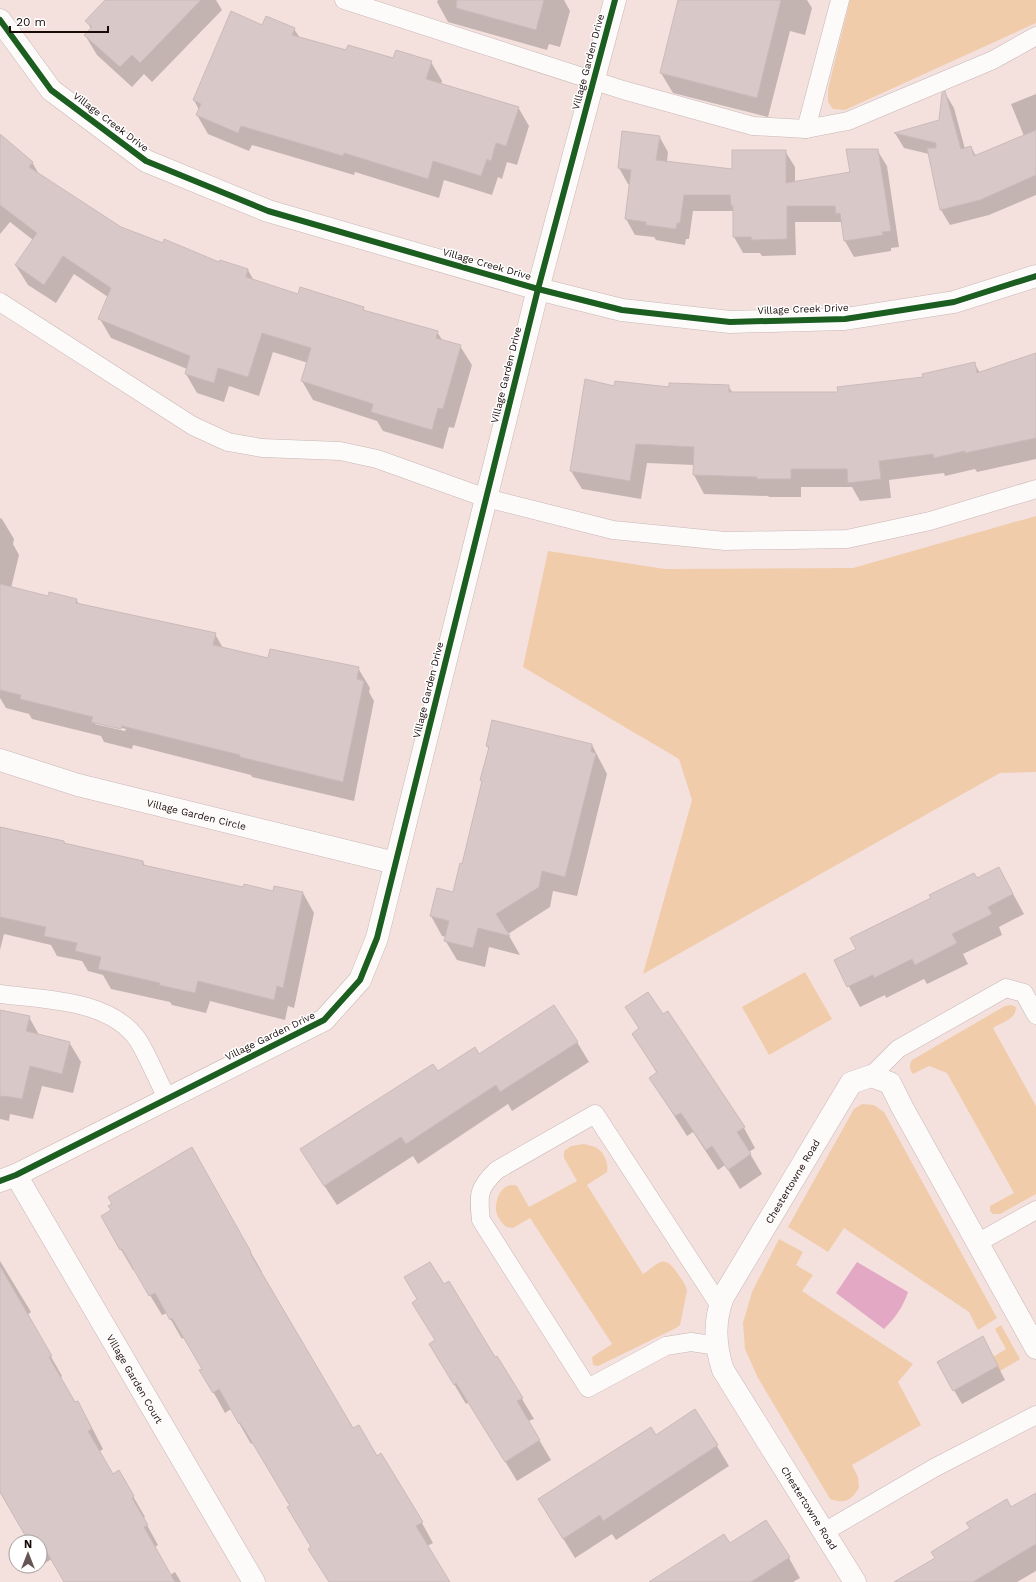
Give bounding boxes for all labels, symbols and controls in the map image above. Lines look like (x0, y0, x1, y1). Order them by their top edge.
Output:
scale bar (10, 8, 108, 34)
street label: Village Garden Drive (570, 13, 606, 111)
text: 20 m (16, 15, 46, 29)
street label: Village Creek Drive (71, 90, 151, 154)
street label: Village Creek Drive (442, 246, 533, 282)
street label: Village Creek Drive (757, 302, 849, 316)
street label: Village Garden Drive (489, 326, 523, 424)
street label: Village Garden Drive (411, 641, 445, 739)
street label: Village Garden Circle (146, 797, 248, 832)
street label: Village Garden Drive (223, 1009, 317, 1063)
street label: Chestertowne Road (763, 1137, 822, 1225)
street label: Village Garden Court (105, 1332, 166, 1426)
street label: Chestertowne Road (779, 1464, 839, 1552)
north arrow (8, 1534, 48, 1574)
text: N (24, 1538, 32, 1551)

